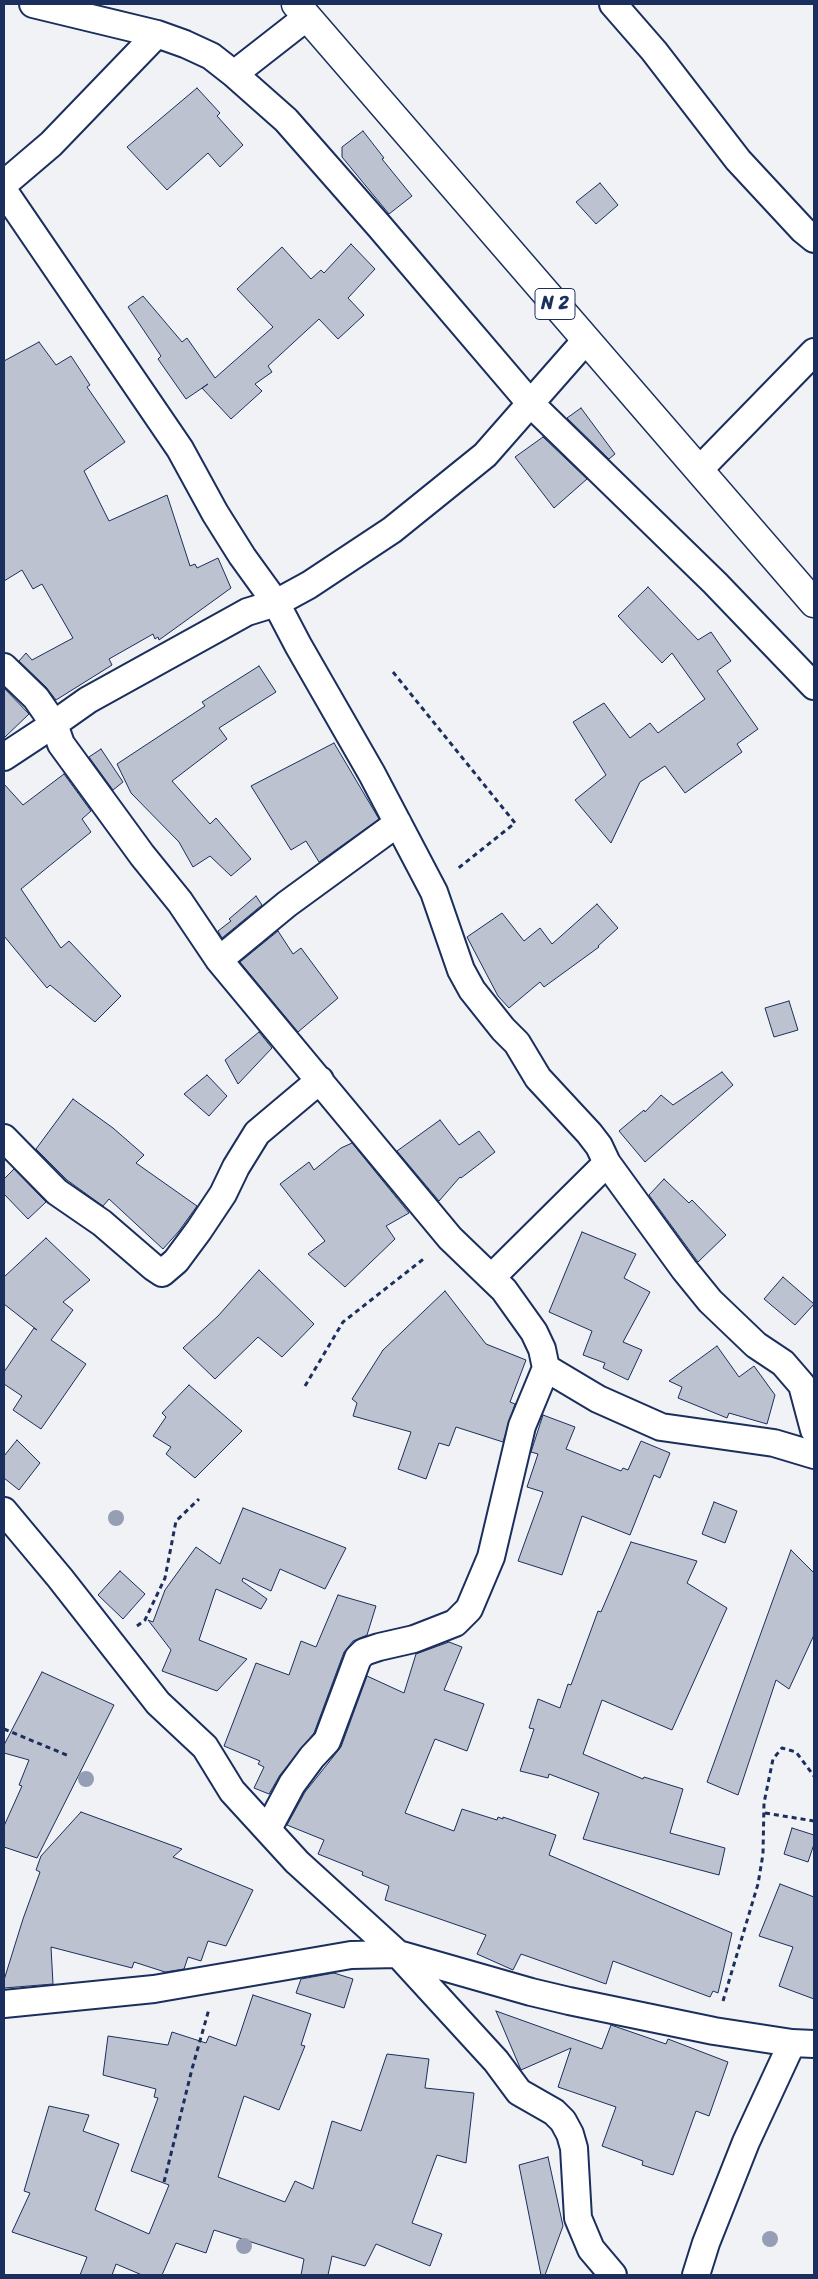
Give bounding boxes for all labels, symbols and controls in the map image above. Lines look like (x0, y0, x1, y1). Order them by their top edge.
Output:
road number: N 2 (535, 288, 575, 320)

